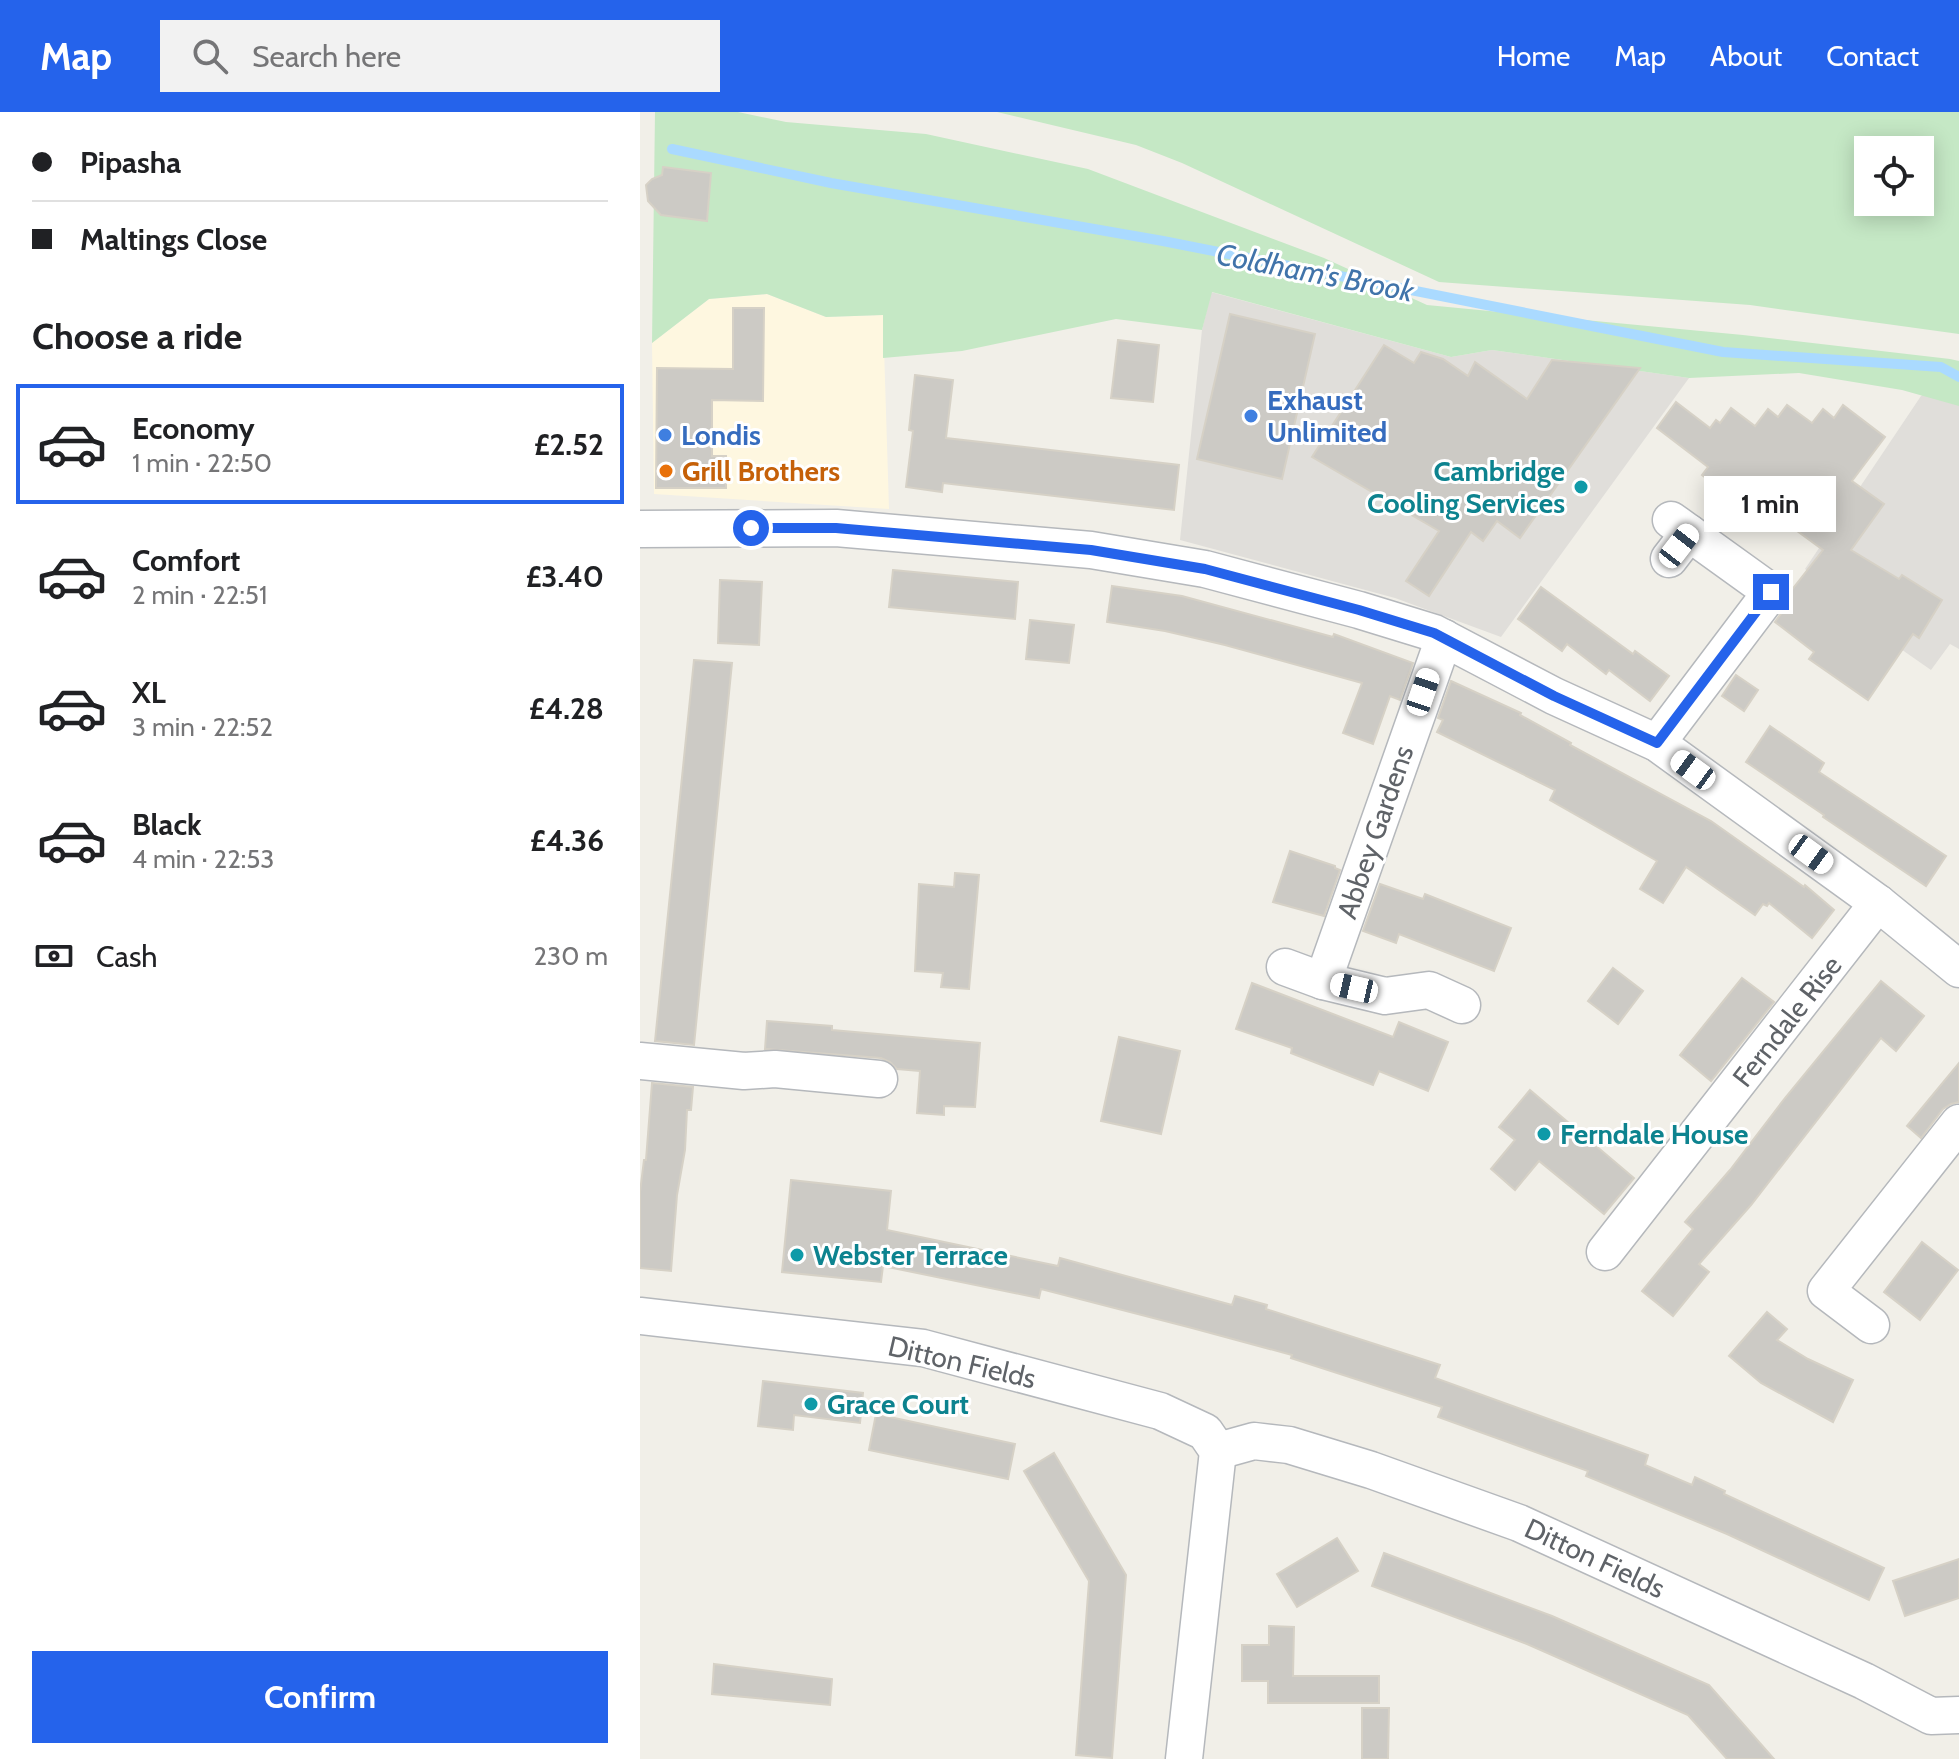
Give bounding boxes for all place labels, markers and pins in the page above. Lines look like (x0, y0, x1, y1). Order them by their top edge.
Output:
place label: Exhaust Unlimited (1267, 383, 1387, 449)
marker: Exhaust Unlimited (1242, 407, 1260, 425)
place label: Londis (681, 418, 761, 452)
marker: Londis (656, 426, 674, 444)
place label: Grill Brothers (682, 454, 840, 488)
place label: Cambridge Cooling Services (1367, 454, 1565, 520)
marker: Grill Brothers (657, 462, 675, 480)
marker: Cambridge Cooling Services (1572, 478, 1590, 496)
place label: Ferndale House (1560, 1117, 1748, 1151)
marker: Ferndale House (1535, 1125, 1553, 1143)
place label: Webster Terrace (813, 1238, 1008, 1272)
marker: Webster Terrace (788, 1246, 806, 1264)
place label: Grace Court (827, 1387, 969, 1421)
marker: Grace Court (802, 1395, 820, 1413)

